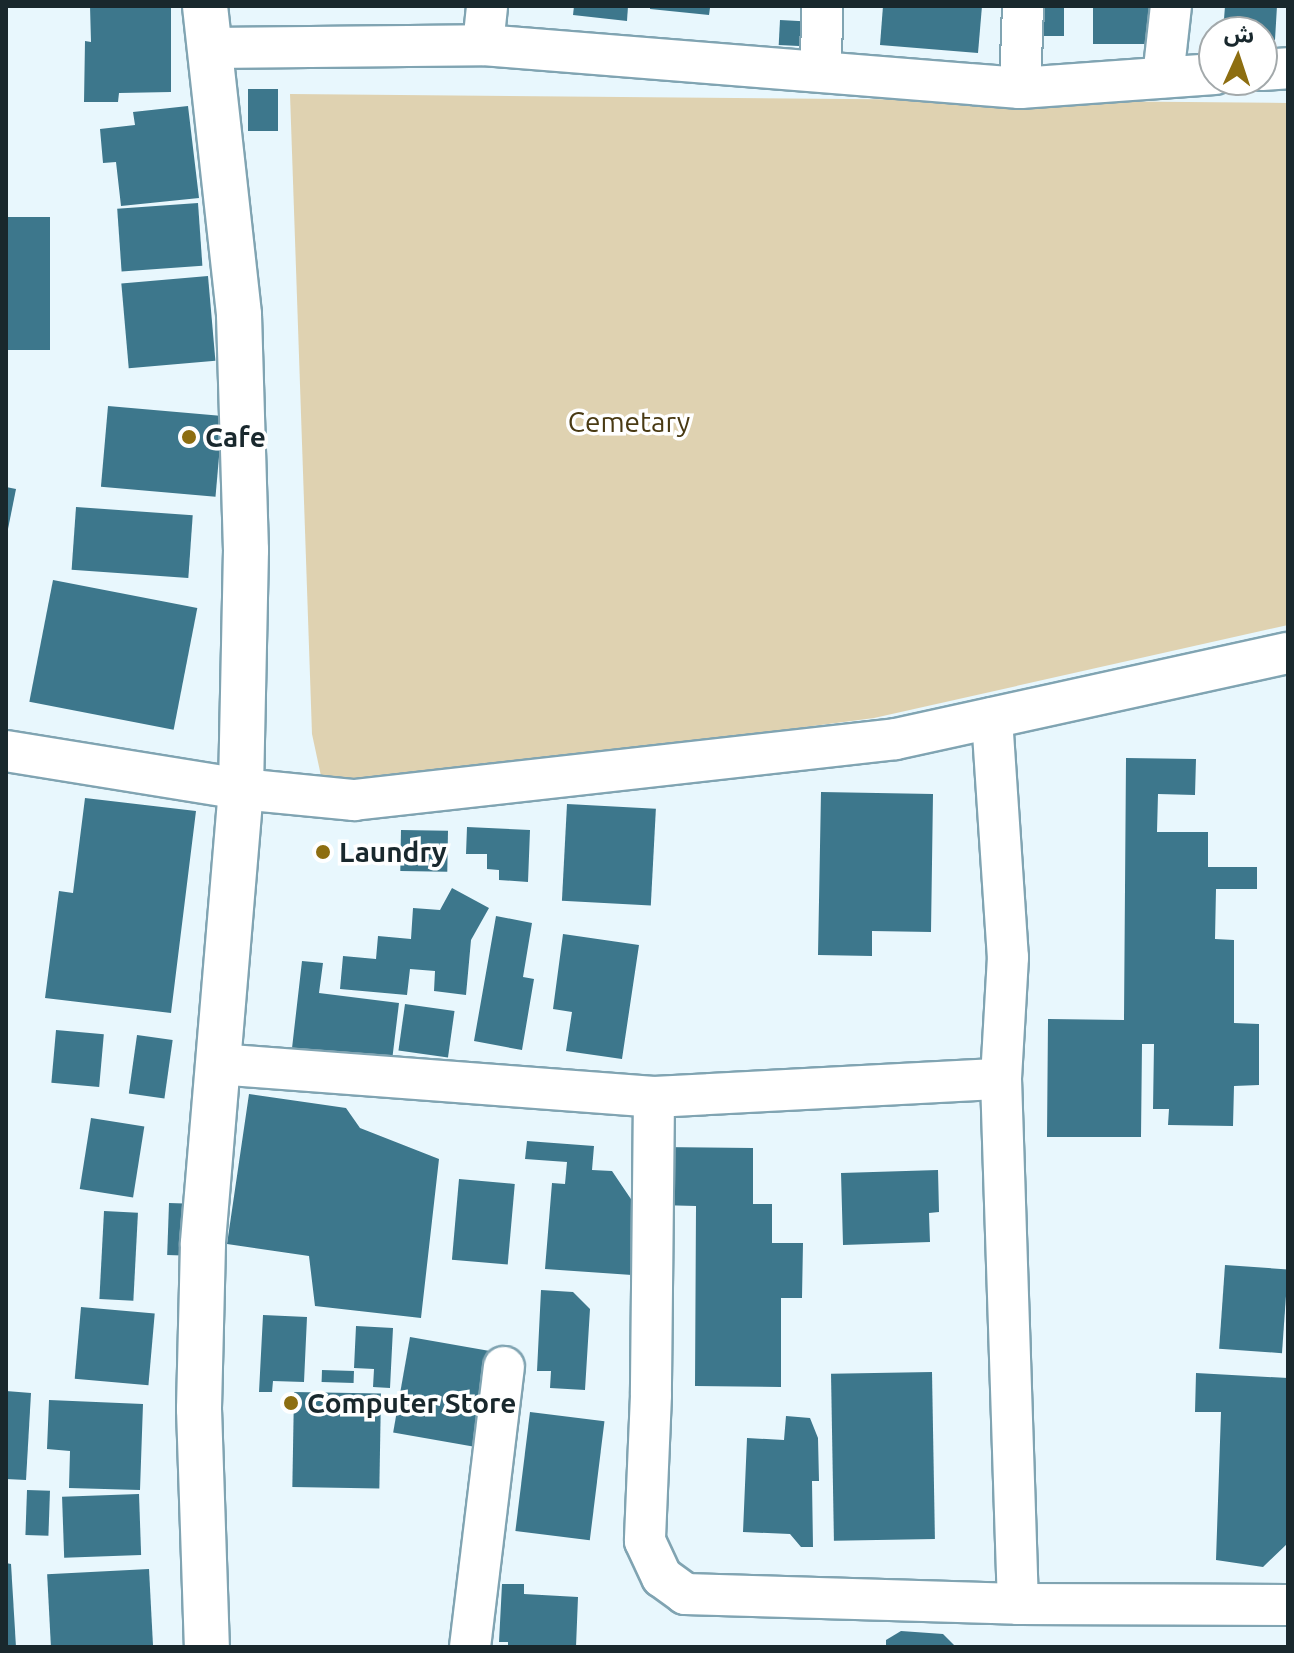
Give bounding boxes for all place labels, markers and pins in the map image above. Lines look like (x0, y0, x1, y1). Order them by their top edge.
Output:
place label: Cafe (205, 420, 266, 454)
marker: Cafe (180, 428, 198, 446)
place label: Laundry (339, 835, 447, 869)
marker: Laundry (314, 843, 332, 861)
place label: Computer Store (307, 1386, 516, 1420)
marker: Computer Store (282, 1394, 300, 1412)

